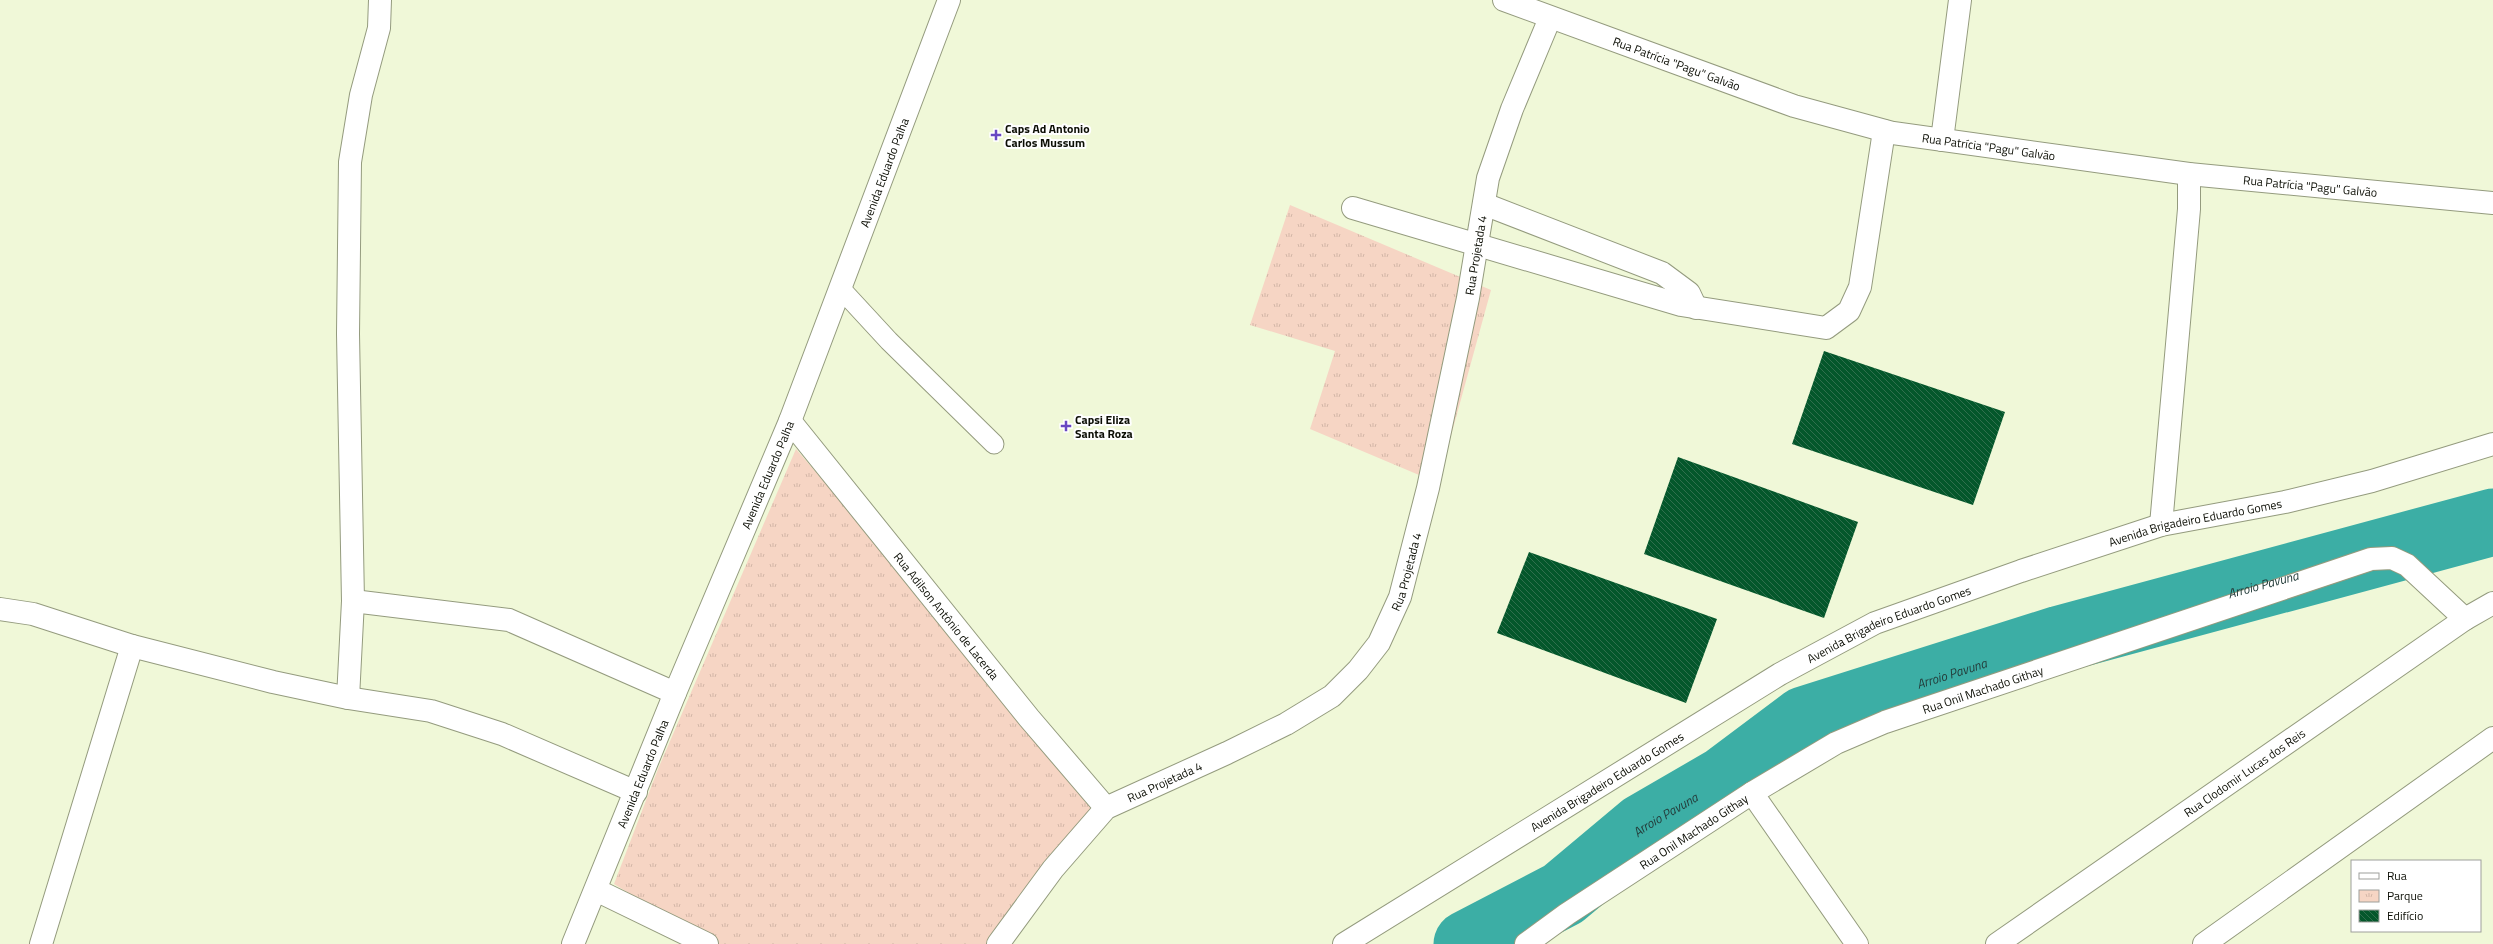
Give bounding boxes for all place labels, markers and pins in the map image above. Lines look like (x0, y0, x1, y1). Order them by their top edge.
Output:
place label: Caps Ad Antonio Carlos Mussum (1005, 119, 1090, 152)
marker: Caps Ad Antonio Carlos Mussum (990, 129, 1002, 141)
place label: Capsi Eliza Santa Roza (1075, 410, 1133, 443)
marker: Capsi Eliza Santa Roza (1060, 420, 1072, 432)

